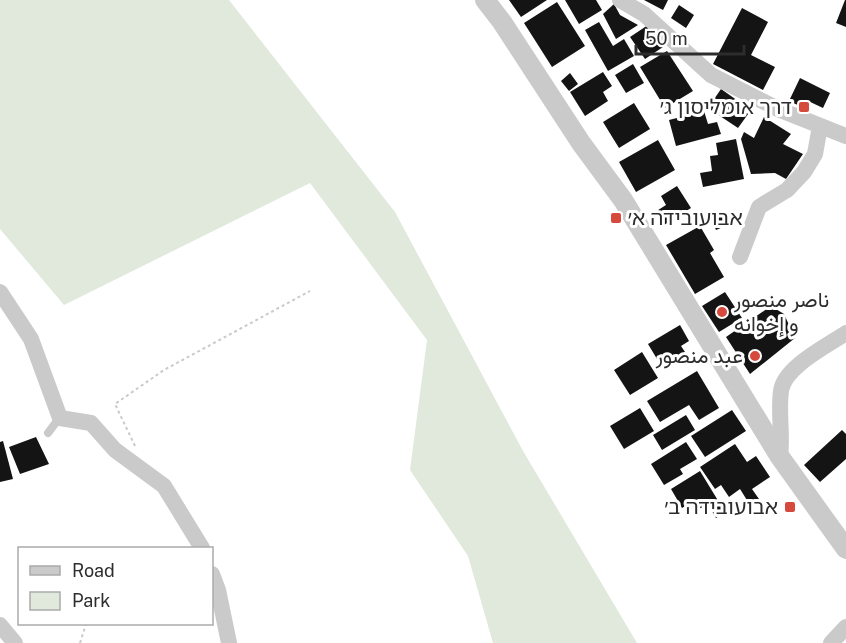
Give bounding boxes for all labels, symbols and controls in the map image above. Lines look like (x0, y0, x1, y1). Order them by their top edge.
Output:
scale bar (636, 18, 744, 56)
text: 50 m (645, 28, 688, 49)
place label: דרך אומליסון ג׳ (660, 94, 792, 119)
marker: דרך אומליסון ג׳ (797, 100, 811, 114)
place label: אבועובידה א׳ (628, 205, 743, 230)
marker: אבועובידה א׳ (609, 211, 623, 225)
place label: ناصر منصور و إخوانه (733, 287, 829, 338)
marker: ناصر منصور و إخوانه (715, 305, 729, 319)
place label: عبد منصور (655, 343, 743, 369)
marker: عبد منصور (748, 349, 762, 363)
place label: אבועובידה ב׳ (664, 494, 778, 519)
marker: אבועובידה ב׳ (783, 500, 797, 514)
legend (18, 547, 213, 625)
text: Road (72, 560, 115, 581)
text: Park (72, 590, 110, 611)

